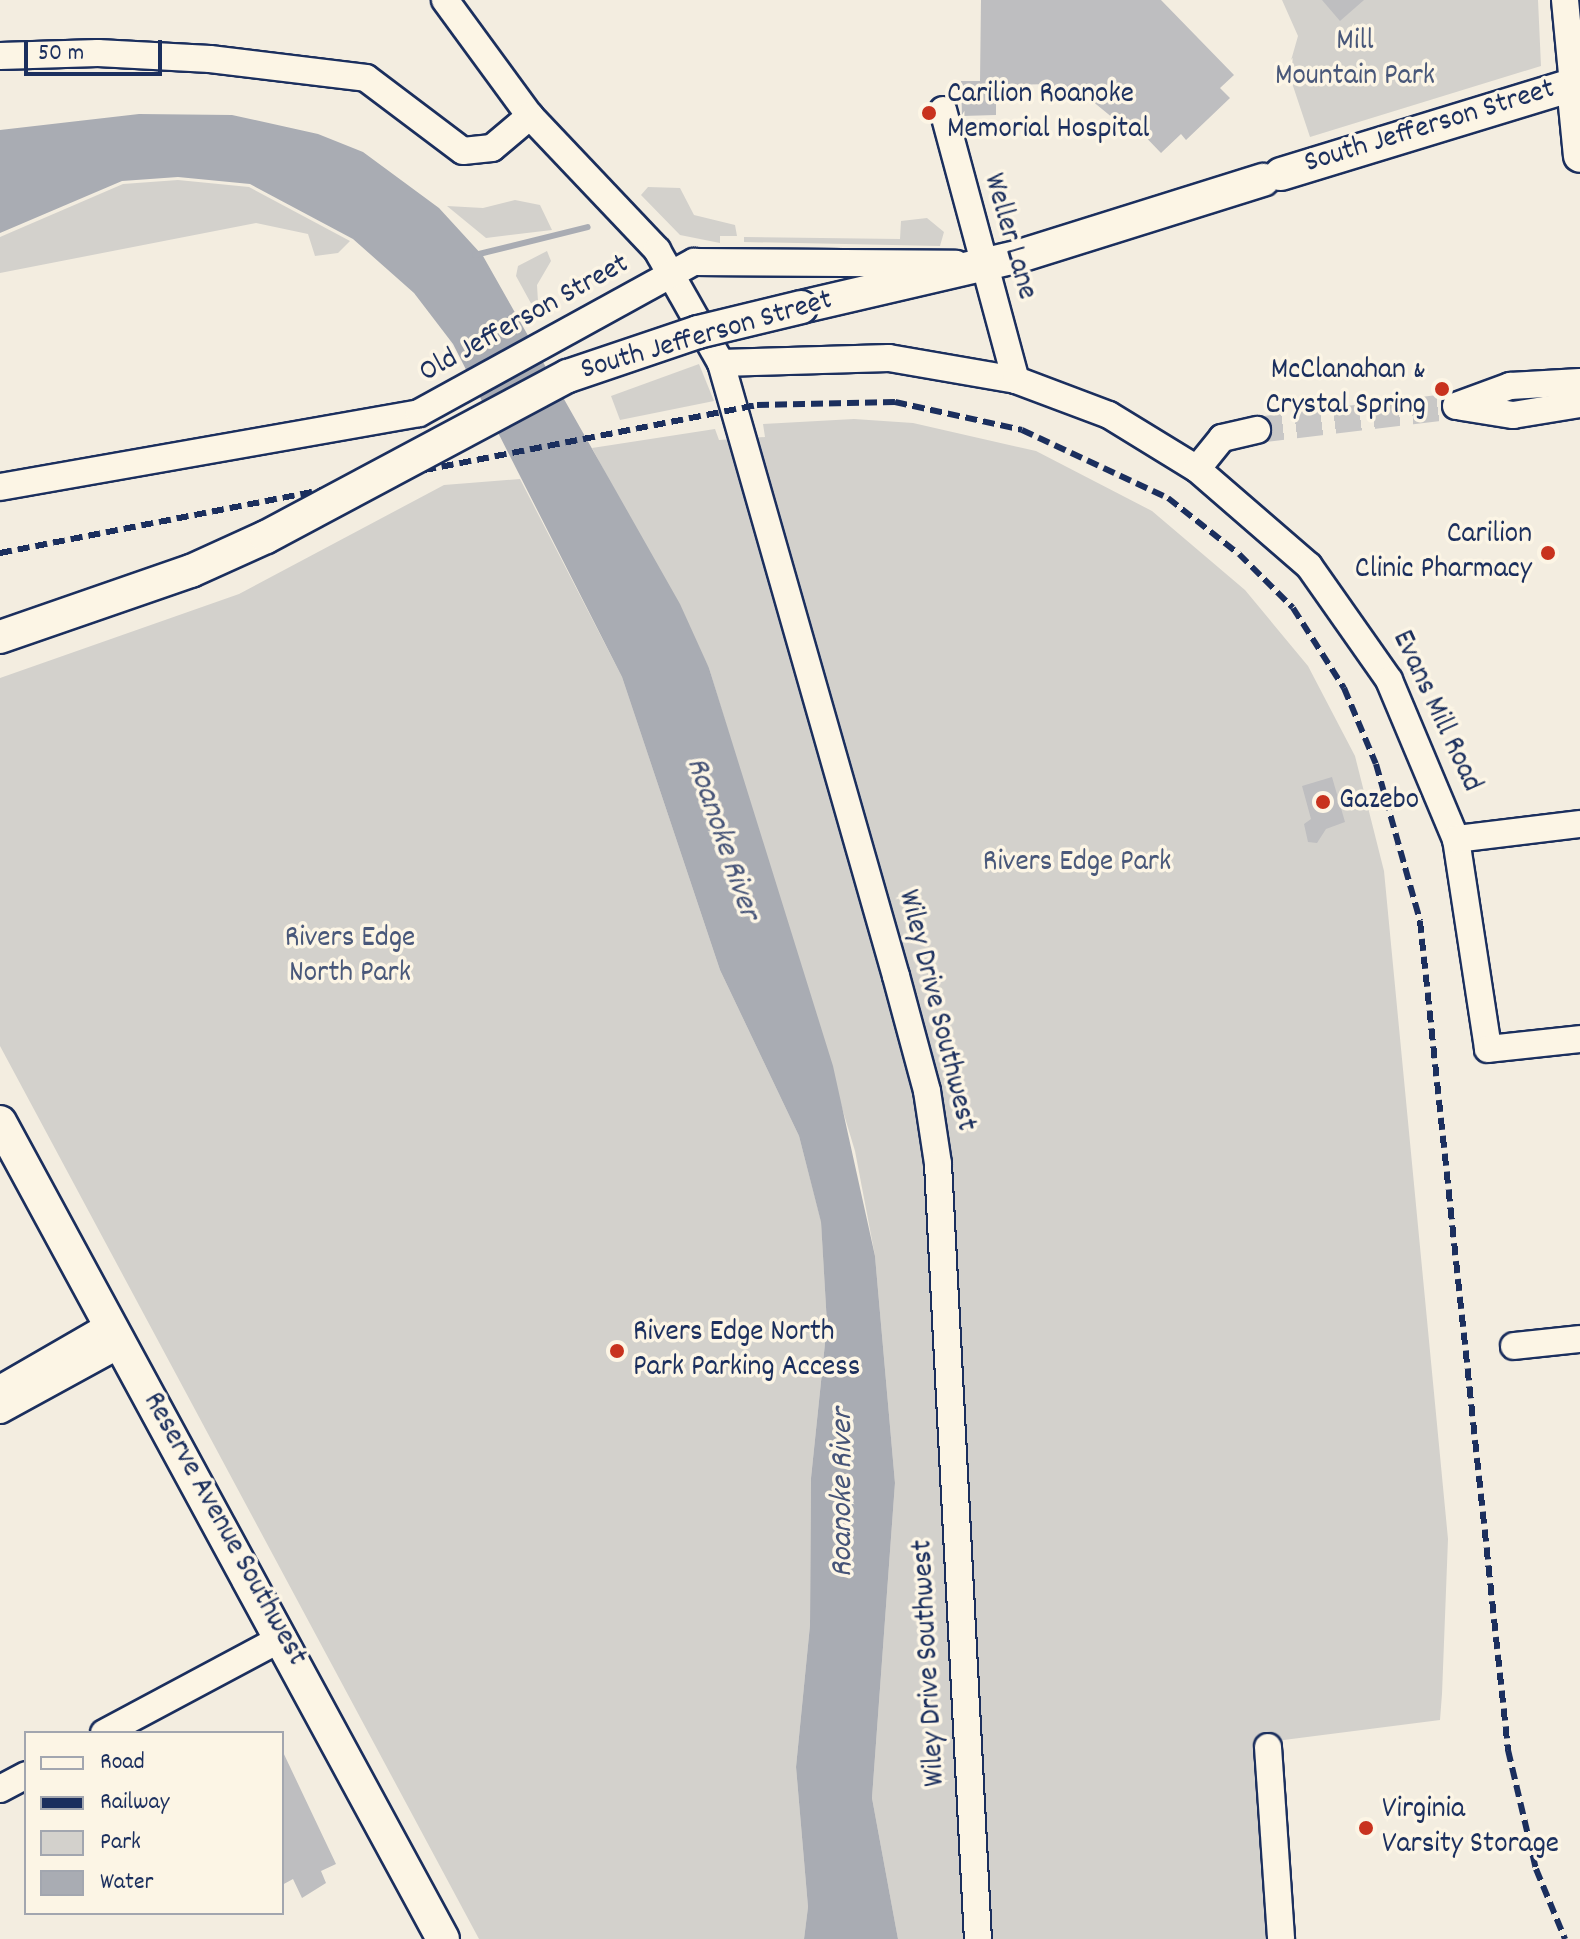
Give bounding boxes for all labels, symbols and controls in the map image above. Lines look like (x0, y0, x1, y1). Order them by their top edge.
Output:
scale bar (28, 24, 166, 74)
park label: Mill Mountain Park (1275, 25, 1435, 96)
text: 50 m (38, 37, 84, 71)
street label: South Jefferson Street (1301, 73, 1559, 183)
place label: Carilion Roanoke Memorial Hospital (947, 78, 1149, 148)
marker: Carilion Roanoke Memorial Hospital (918, 102, 940, 124)
street label: Weller Lane (973, 170, 1043, 304)
street label: Old Jefferson Street (414, 248, 636, 392)
street label: South Jefferson Street (577, 284, 837, 390)
place label: McClanahan & Crystal Spring (1265, 354, 1426, 424)
marker: McClanahan & Crystal Spring (1433, 380, 1451, 398)
place label: Carilion Clinic Pharmacy (1355, 518, 1532, 588)
marker: Carilion Clinic Pharmacy (1539, 544, 1557, 562)
street label: Evans Mill Road (1382, 626, 1488, 798)
water label: Roanoke River (675, 753, 767, 925)
place label: Gazebo (1339, 784, 1419, 820)
marker: Gazebo (1314, 793, 1332, 811)
park label: Rivers Edge Park (983, 846, 1171, 882)
street label: Wiley Drive Southwest (888, 887, 982, 1135)
park label: Rivers Edge North Park (285, 922, 415, 992)
place label: Rivers Edge North Park Parking Access (633, 1316, 860, 1386)
marker: Rivers Edge North Park Parking Access (608, 1342, 626, 1360)
street label: Reserve Avenue Southwest (133, 1387, 313, 1673)
water label: Roanoke River (825, 1408, 863, 1578)
street label: Wiley Drive Southwest (907, 1539, 955, 1787)
legend (24, 1731, 284, 1915)
text: Road (100, 1746, 145, 1780)
text: Railway (100, 1786, 169, 1820)
place label: Virginia Varsity Storage (1382, 1793, 1559, 1864)
marker: Virginia Varsity Storage (1357, 1819, 1375, 1837)
text: Park (100, 1826, 141, 1860)
text: Water (100, 1866, 153, 1900)

